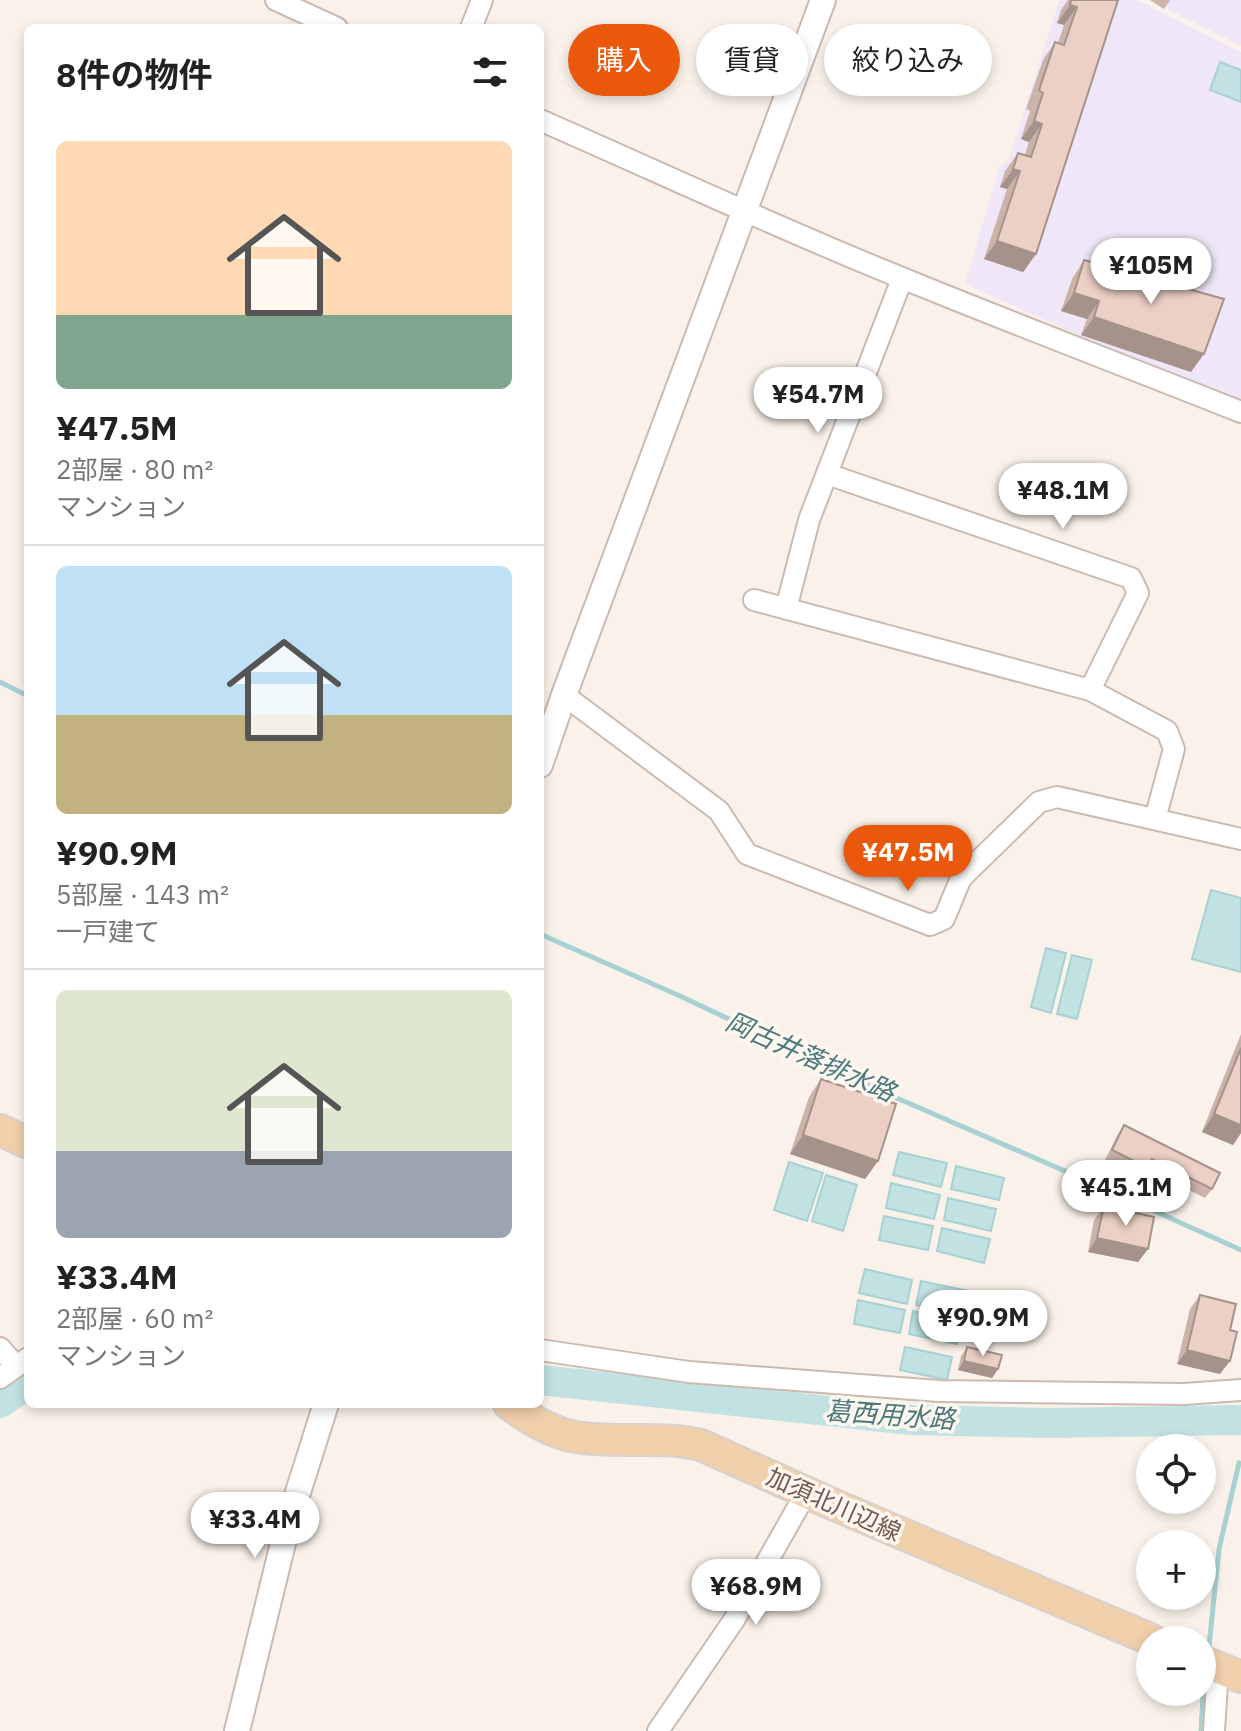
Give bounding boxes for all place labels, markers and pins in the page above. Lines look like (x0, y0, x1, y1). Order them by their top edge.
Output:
pin: ¥105M (1095, 238, 1207, 306)
pin: ¥54.7M (753, 367, 883, 435)
pin: ¥48.1M (998, 463, 1128, 531)
pin: ¥47.5M (843, 825, 973, 893)
pin: ¥45.1M (1061, 1160, 1191, 1228)
pin: ¥90.9M (918, 1290, 1048, 1358)
pin: ¥33.4M (190, 1492, 320, 1560)
pin: ¥68.9M (691, 1559, 821, 1627)

